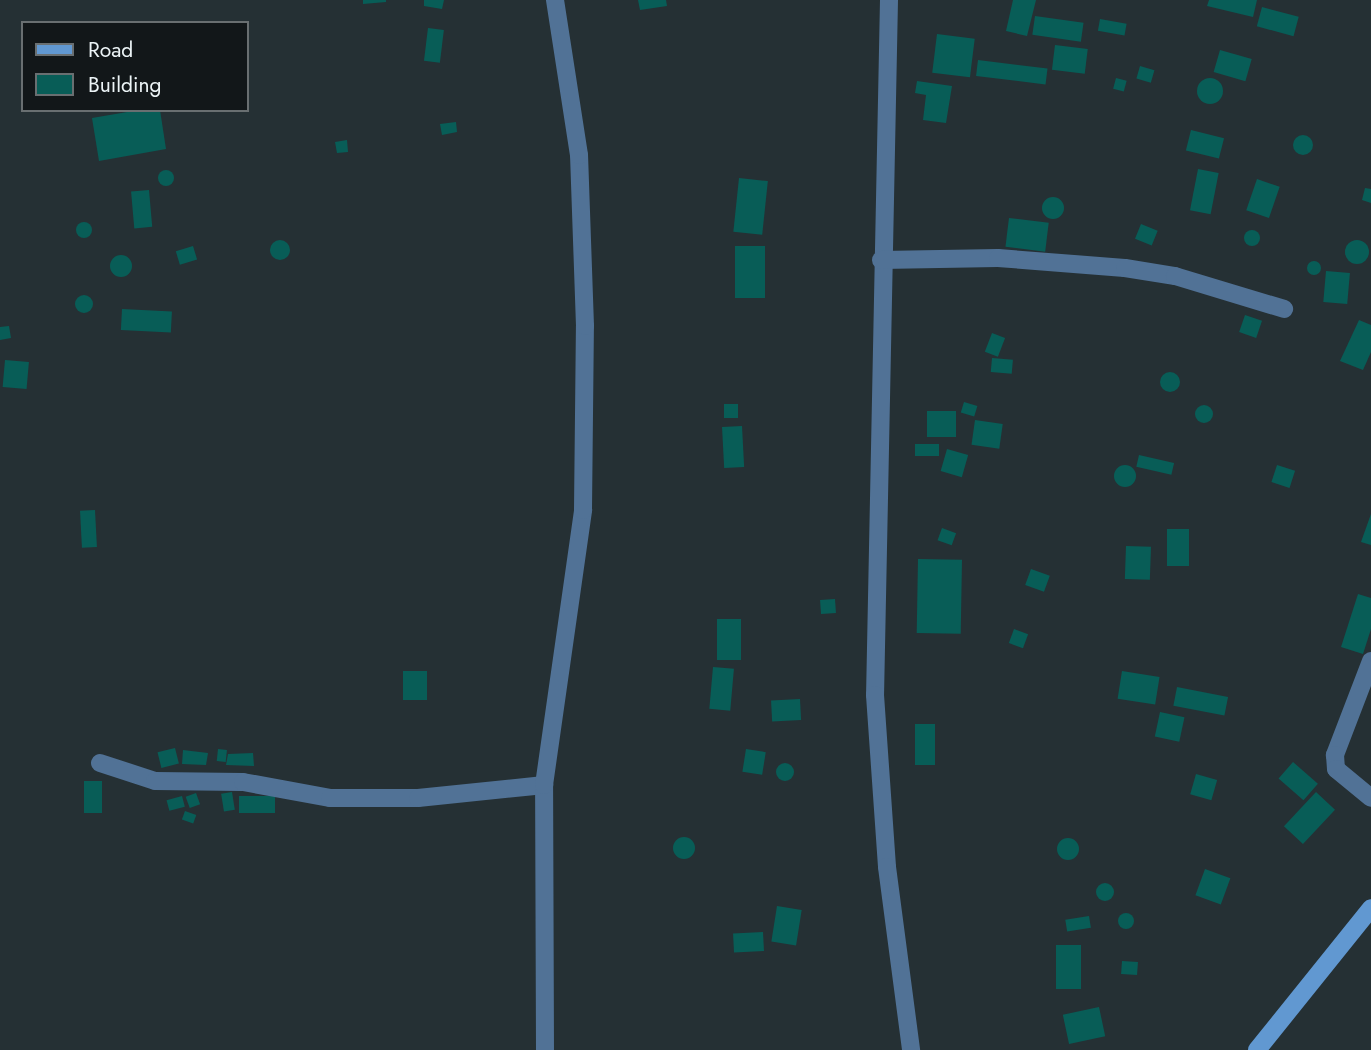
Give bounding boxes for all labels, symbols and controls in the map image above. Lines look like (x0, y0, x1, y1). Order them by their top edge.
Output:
legend (21, 21, 248, 112)
text: Road (88, 35, 133, 65)
text: Building (88, 70, 161, 100)

